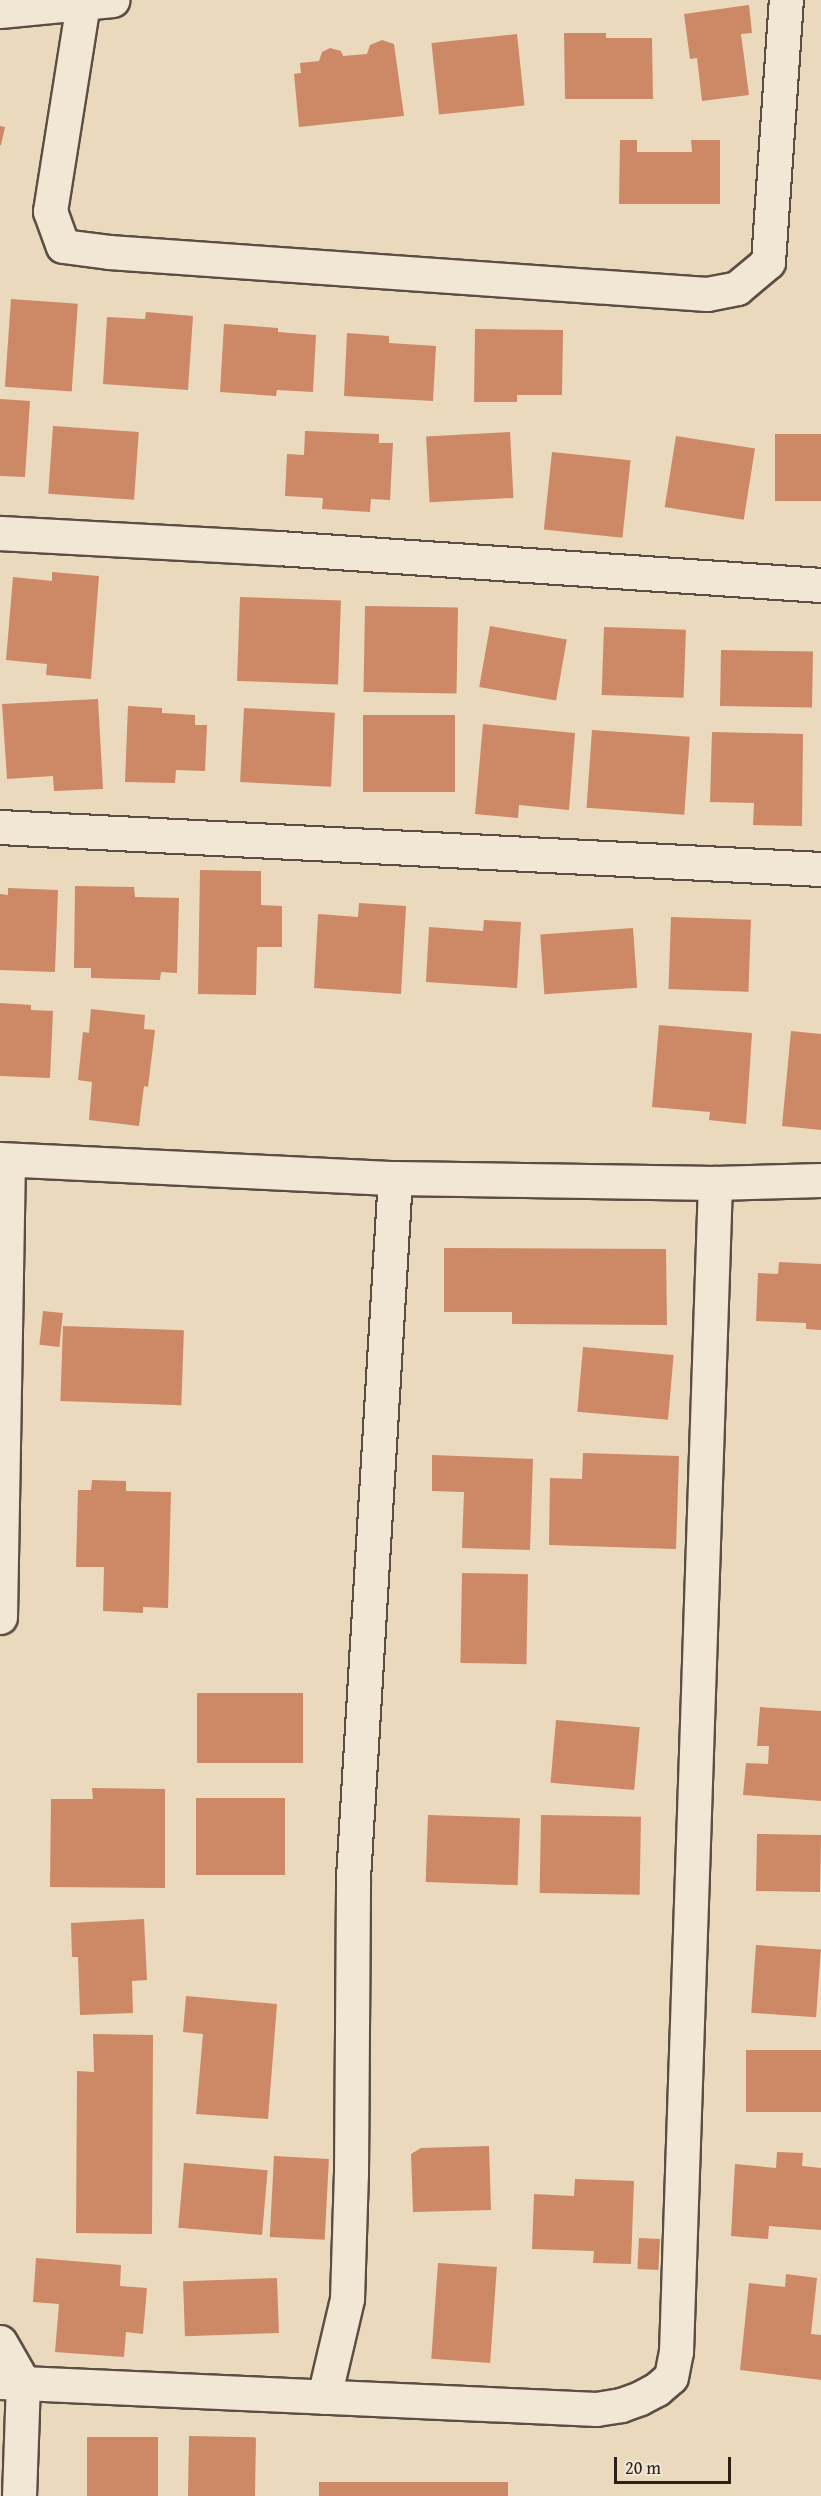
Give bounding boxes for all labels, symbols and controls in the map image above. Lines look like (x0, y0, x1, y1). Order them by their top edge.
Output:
scale bar (617, 2445, 734, 2483)
text: 20 m (625, 2454, 661, 2481)

